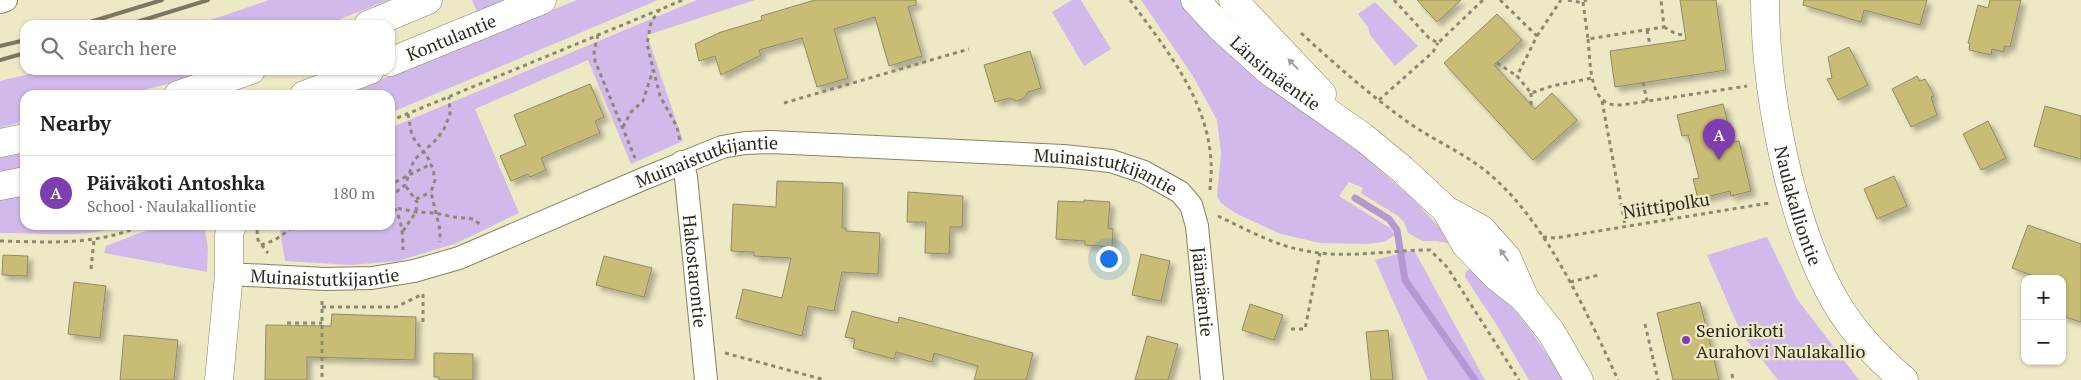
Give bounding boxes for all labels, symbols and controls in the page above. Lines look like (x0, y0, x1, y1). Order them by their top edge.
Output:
street label: Kontulantie (403, 8, 500, 66)
search box (20, 20, 395, 75)
street label: Länsimäentie (1225, 30, 1325, 116)
icon: search (38, 34, 66, 62)
text: Search here (78, 35, 177, 60)
one-way arrow (1287, 58, 1299, 70)
text: Nearby (40, 109, 111, 137)
pin: A (1703, 119, 1735, 160)
street label: Muinaistutkijantie (632, 130, 779, 193)
street label: Muinaistutkijantie (1033, 143, 1182, 200)
street label: Naulakalliontie (1769, 143, 1828, 269)
text: Päiväkoti Antoshka (87, 170, 265, 195)
text: A (50, 182, 62, 204)
text: 180 m (332, 182, 375, 204)
street label: Niittipolku (1621, 186, 1711, 224)
text: School · Naulakalliontie (87, 195, 256, 217)
street label: Hakostarontie (678, 213, 713, 329)
your location (1096, 246, 1122, 272)
street label: Jäämäentie (1187, 246, 1220, 338)
one-way arrow (1499, 248, 1509, 262)
street label: Muinaistutkijantie (250, 262, 401, 291)
map controls (2021, 275, 2066, 365)
button: + (2021, 275, 2066, 320)
place label: Seniorikoti Aurahovi Naulakallio (1696, 318, 1865, 363)
button: − (2021, 320, 2066, 365)
marker: Seniorikoti Aurahovi Naulakallio (1680, 334, 1692, 346)

